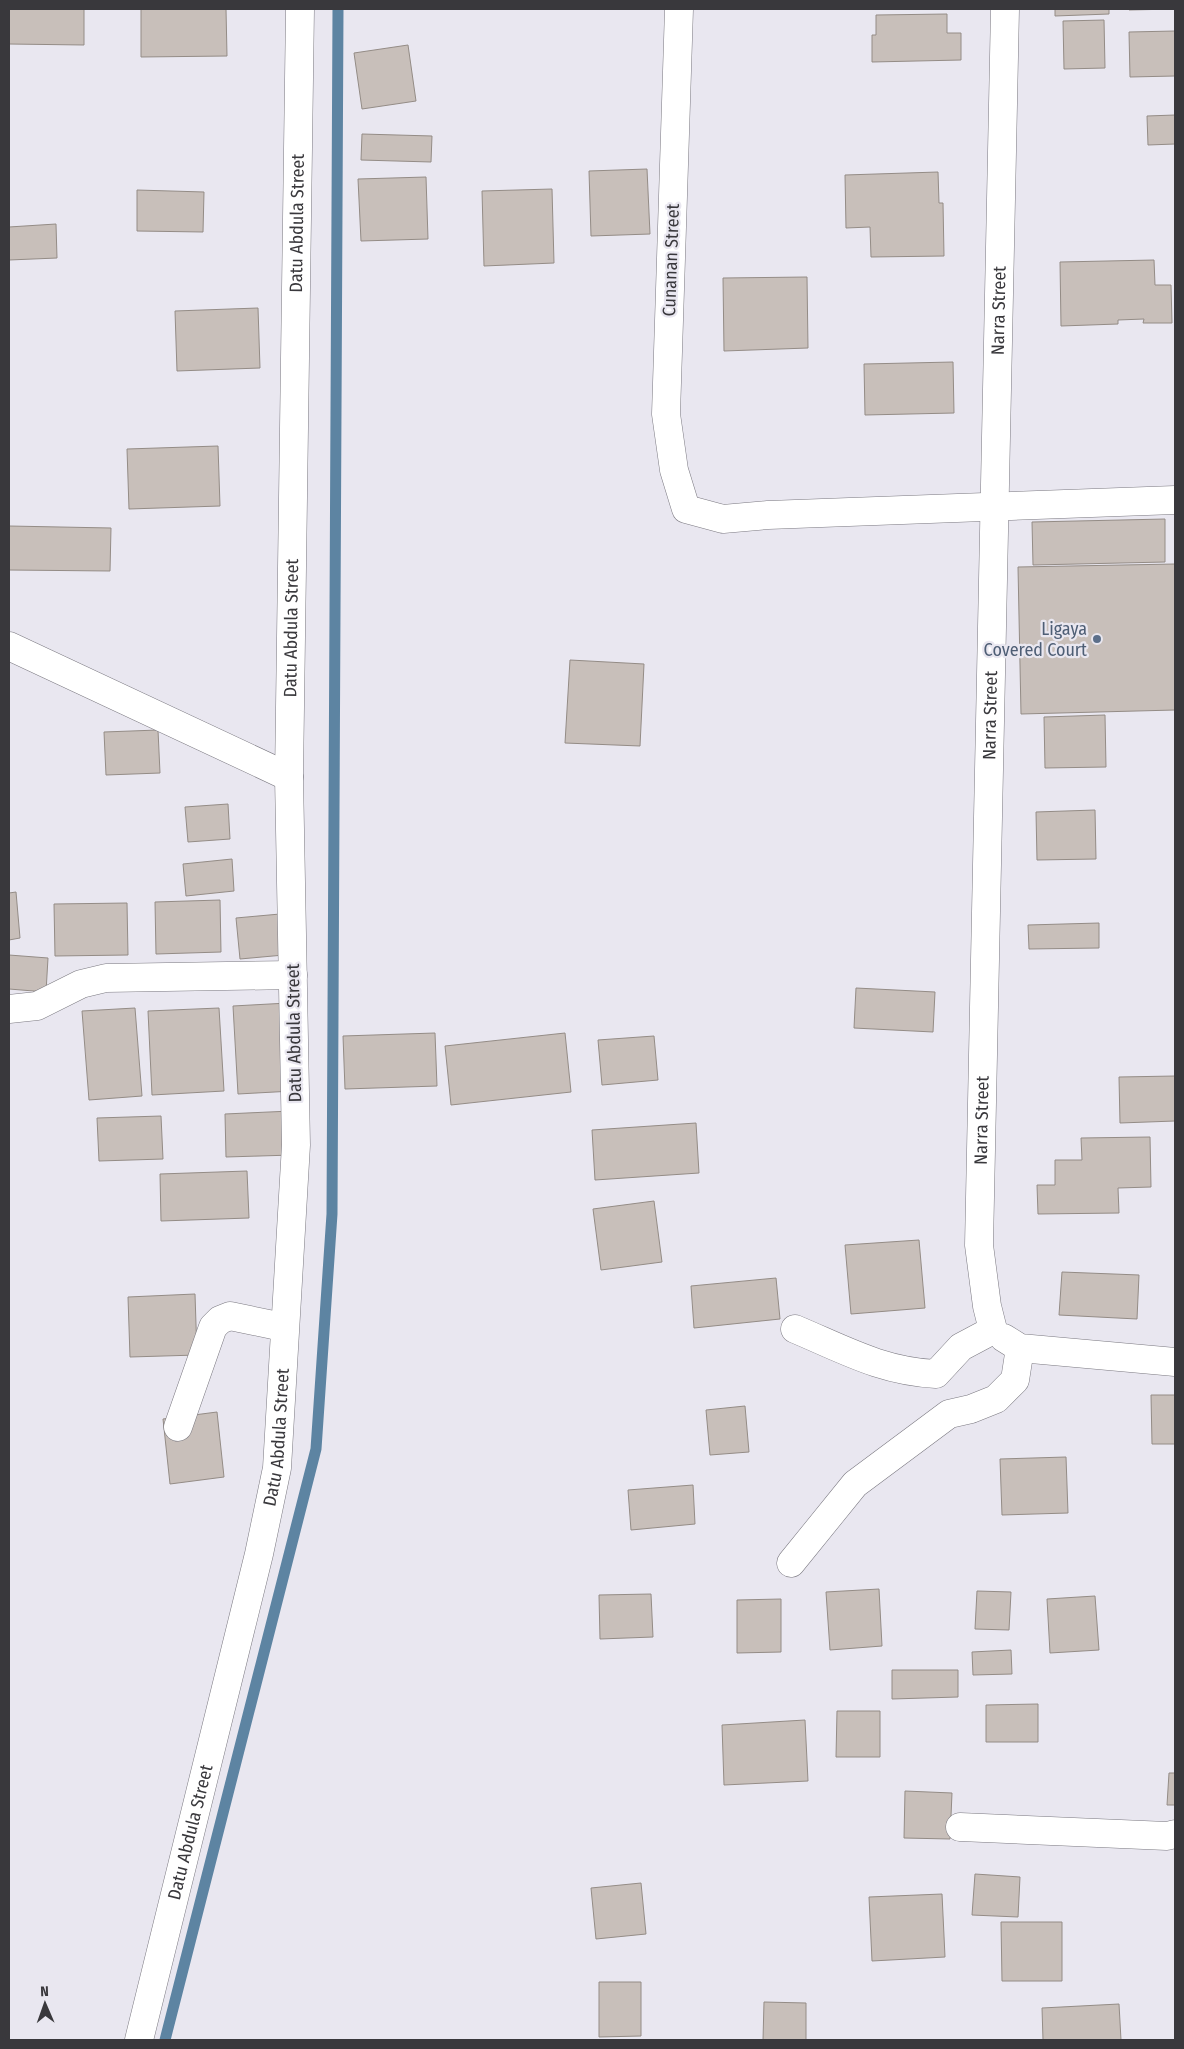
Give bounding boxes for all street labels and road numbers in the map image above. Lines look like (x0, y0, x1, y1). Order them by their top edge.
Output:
street label: Datu Abdula Street (285, 153, 309, 293)
street label: Cunanan Street (658, 203, 684, 317)
street label: Narra Street (987, 266, 1011, 355)
street label: Datu Abdula Street (279, 558, 303, 698)
street label: Narra Street (978, 670, 1002, 760)
street label: Datu Abdula Street (282, 963, 306, 1103)
street label: Narra Street (970, 1075, 994, 1165)
street label: Datu Abdula Street (258, 1367, 294, 1508)
street label: Datu Abdula Street (163, 1762, 218, 1902)

